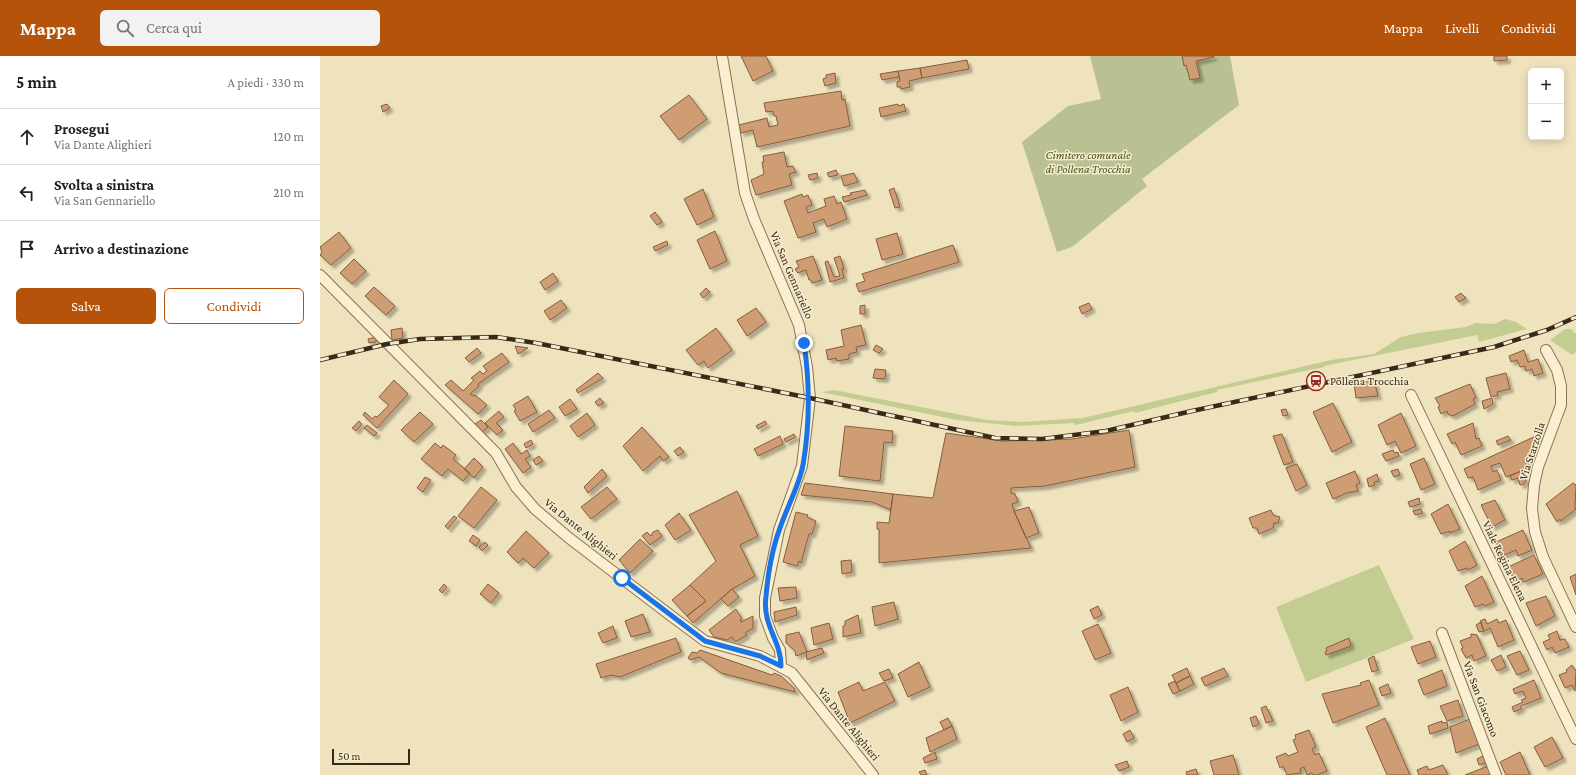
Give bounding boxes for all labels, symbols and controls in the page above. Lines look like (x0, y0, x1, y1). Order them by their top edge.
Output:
search box (100, 10, 380, 46)
icon: search (114, 17, 136, 39)
text: Mappa (20, 18, 76, 39)
text: Cerca qui (146, 20, 202, 36)
text: Mappa (1384, 20, 1423, 36)
text: Livelli (1445, 20, 1479, 36)
text: Condividi (1501, 20, 1556, 36)
map controls (1528, 68, 1564, 140)
button: + (1528, 68, 1564, 104)
text: 5 min (16, 73, 57, 92)
text: A piedi · 330 m (227, 75, 304, 90)
button: − (1528, 104, 1564, 140)
text: Prosegui (54, 121, 109, 137)
icon: ahead (16, 126, 38, 148)
text: 120 m (273, 129, 304, 144)
text: Via Dante Alighieri (54, 137, 152, 152)
park label: Cimitero comunale di Pollena Trocchia (1045, 148, 1131, 176)
text: Svolta a sinistra (54, 177, 154, 193)
icon: left (16, 182, 38, 204)
text: 210 m (273, 185, 304, 200)
text: Via San Gennariello (54, 193, 156, 208)
street label: Via San Gennariello (767, 229, 817, 321)
icon: arrive (16, 238, 38, 260)
text: Arrivo a destinazione (54, 241, 189, 257)
button: Salva (16, 288, 156, 324)
button: Condividi (164, 288, 304, 324)
route end (795, 334, 813, 352)
station icon: Pollena Trocchia (1305, 370, 1327, 392)
place label: Pollena Trocchia (1330, 374, 1409, 388)
street label: Via Starzolla (1516, 420, 1548, 482)
street label: Via Dante Alighieri (542, 495, 620, 563)
street label: Viale Regina Elena (1479, 518, 1531, 604)
route start (613, 569, 631, 587)
street label: Via San Giacomo (1460, 659, 1502, 739)
street label: Via Dante Alighieri (815, 685, 883, 763)
scale bar (332, 747, 410, 766)
text: 50 m (338, 750, 360, 762)

